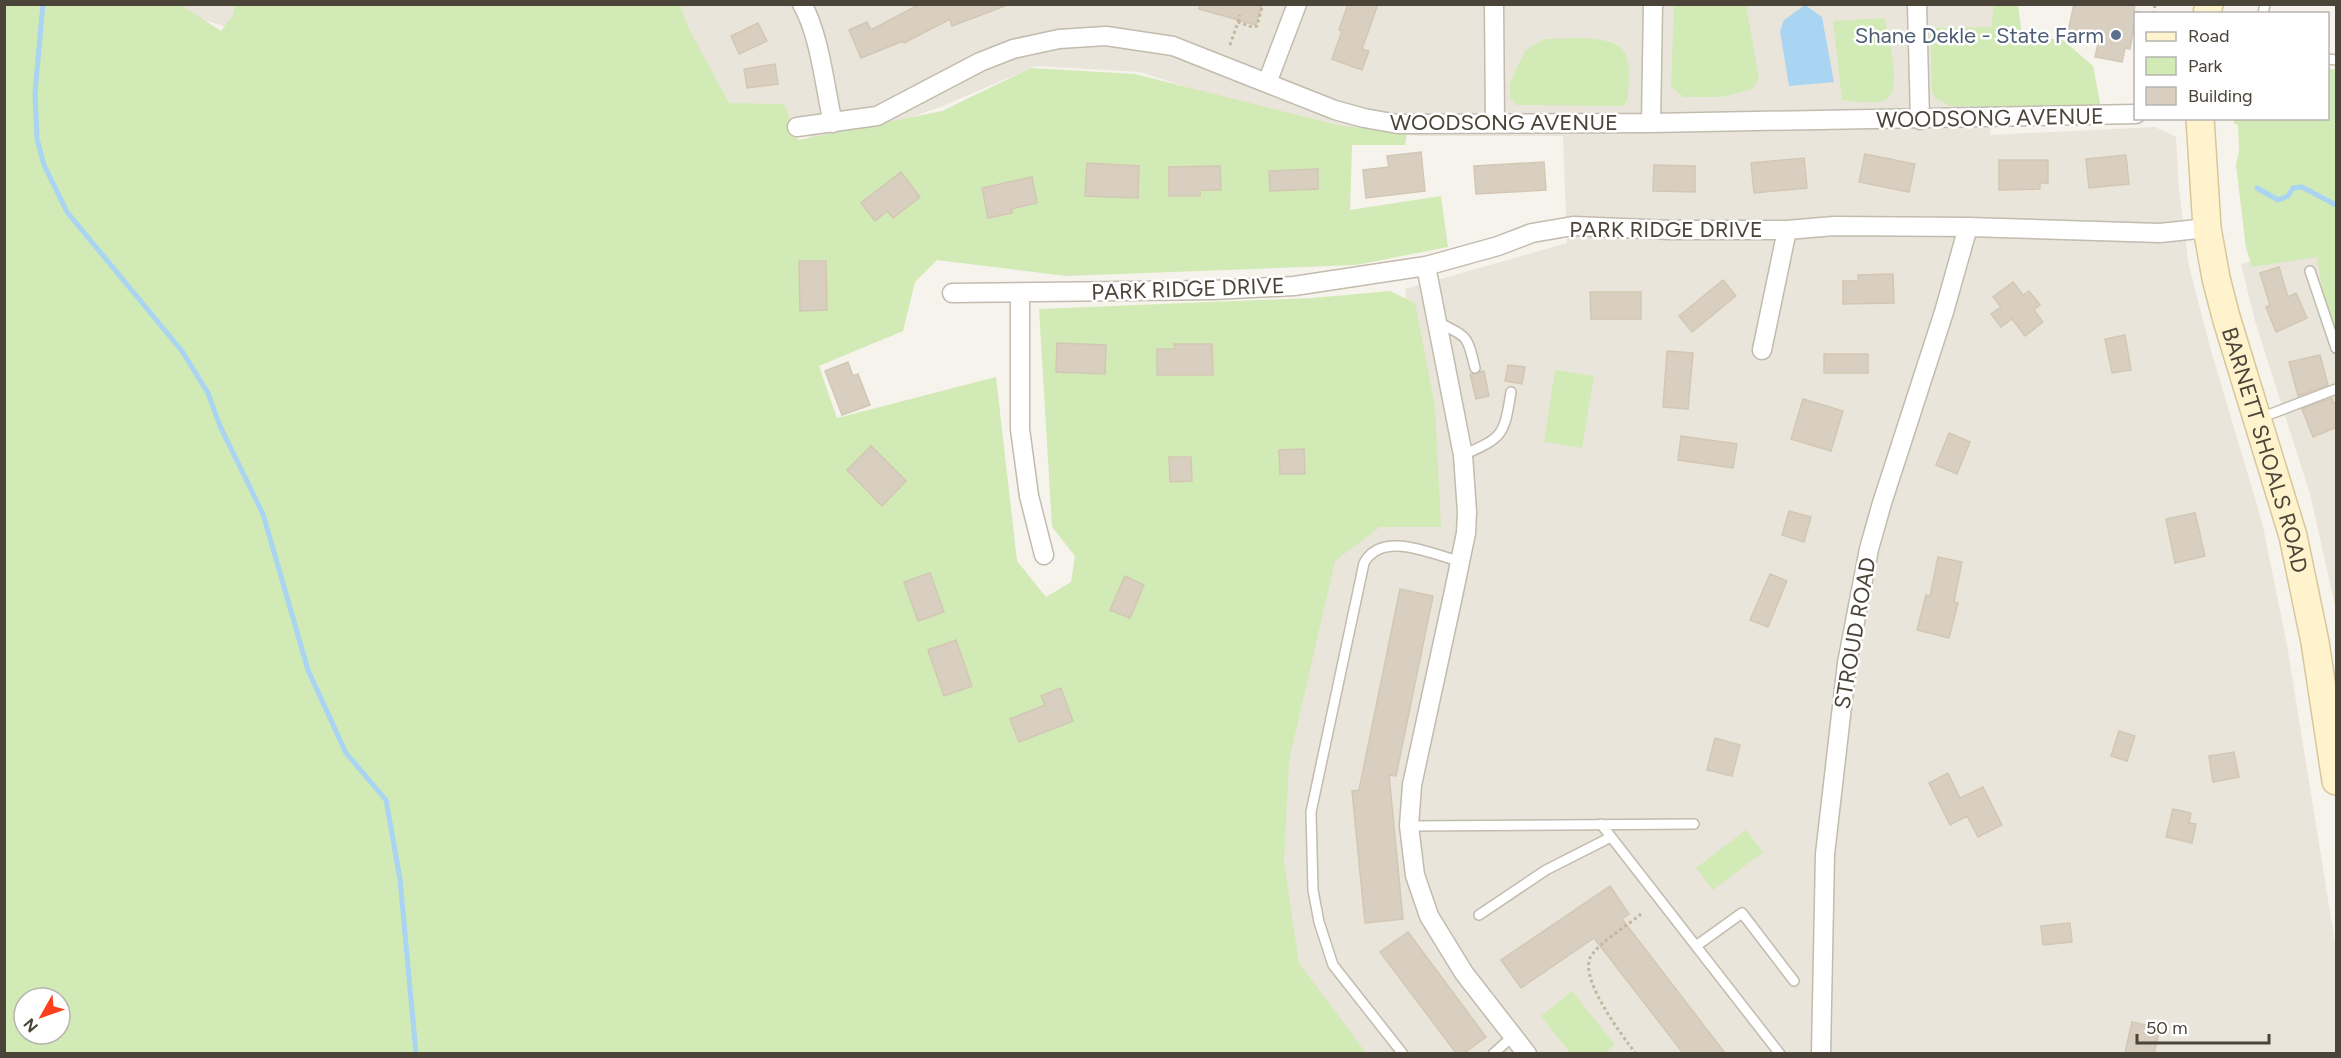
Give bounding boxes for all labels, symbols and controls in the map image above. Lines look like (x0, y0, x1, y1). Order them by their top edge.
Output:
legend (2134, 12, 2329, 120)
place label: Shane Dekle - State Farm (1855, 22, 2104, 49)
text: Road (2188, 25, 2229, 47)
marker: Shane Dekle - State Farm (2109, 28, 2123, 42)
text: Park (2188, 55, 2223, 77)
text: Building (2188, 85, 2253, 107)
street label: WOODSONG AVENUE (1876, 103, 2104, 133)
street label: WOODSONG AVENUE (1390, 109, 1618, 136)
street label: PARK RIDGE DRIVE (1569, 216, 1763, 243)
street label: PARK RIDGE DRIVE (1091, 272, 1285, 306)
street label: BARNETT SHOALS ROAD (2216, 324, 2314, 575)
street label: STROUD ROAD (1828, 555, 1882, 711)
north arrow (12, 986, 72, 1046)
scale bar (2137, 1007, 2269, 1045)
text: N (20, 1014, 42, 1036)
text: 50 m (2146, 1017, 2188, 1039)

